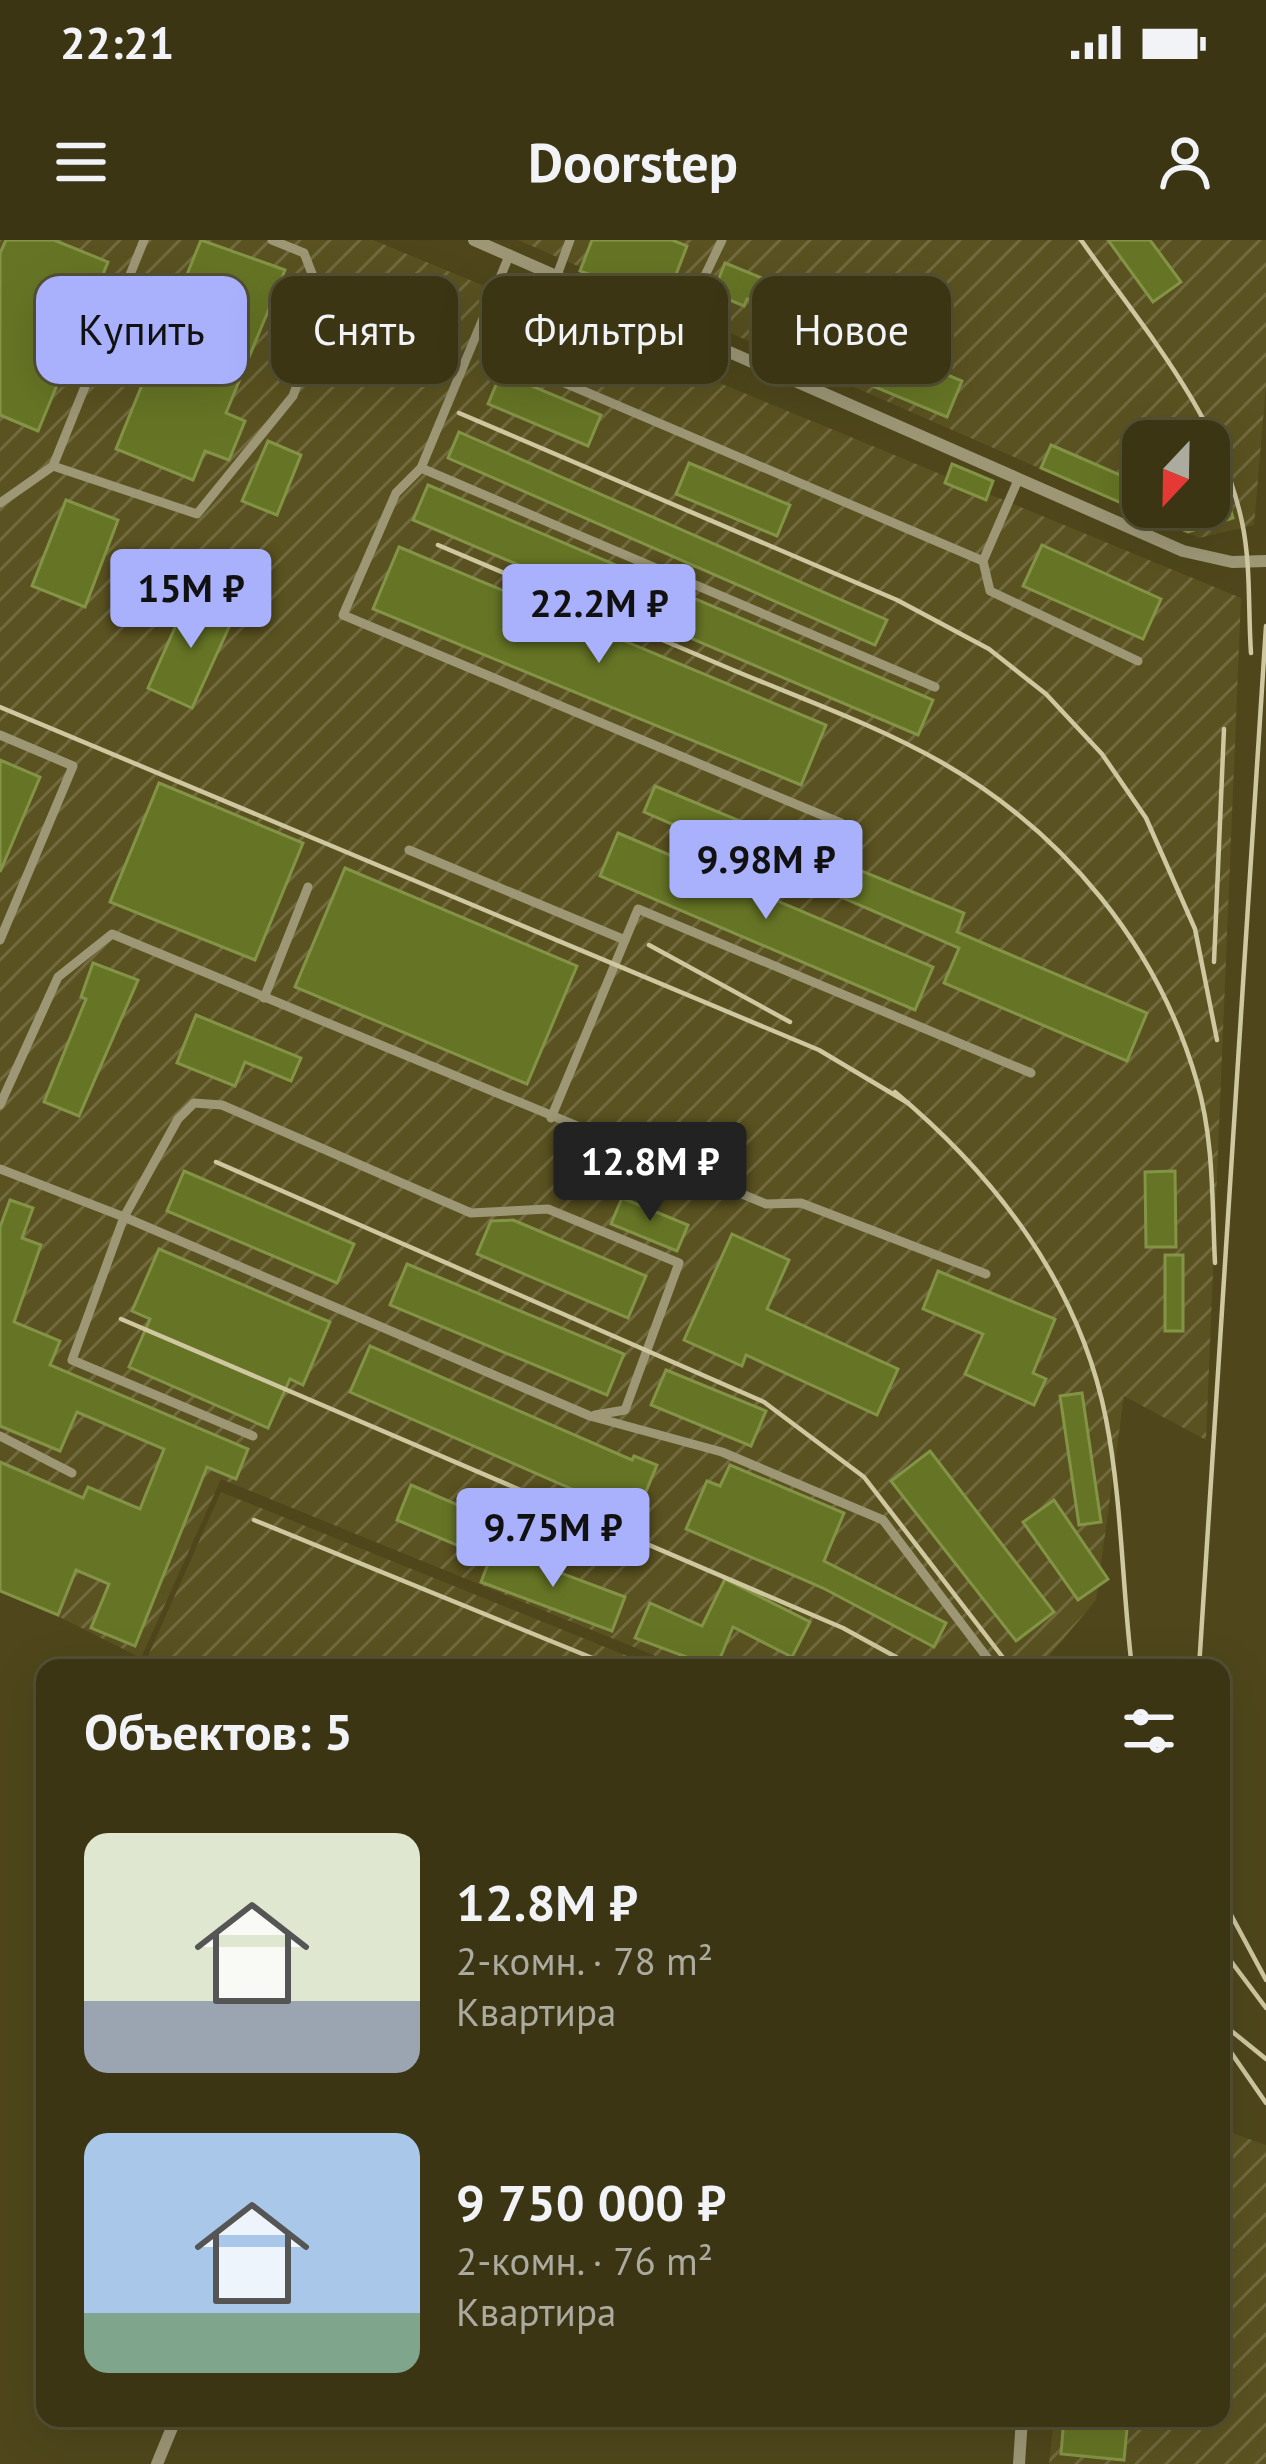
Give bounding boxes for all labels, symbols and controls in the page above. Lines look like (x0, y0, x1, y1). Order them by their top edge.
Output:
text: 22:21 (60, 13, 174, 71)
text: Doorstep (528, 127, 738, 197)
icon: menu (48, 129, 114, 195)
icon: person (1152, 129, 1218, 195)
chip: Купить (36, 276, 247, 384)
chip: Снять (271, 276, 458, 384)
chip: Фильтры (482, 276, 728, 384)
chip: Новое (752, 276, 951, 384)
north arrow (1122, 420, 1230, 528)
map controls (1122, 420, 1230, 528)
pin: 15M ₽ (107, 549, 275, 651)
text: 15M ₽ (137, 562, 245, 613)
pin: 22.2M ₽ (488, 564, 710, 666)
text: 22.2M ₽ (529, 577, 669, 628)
pin: 9.98M ₽ (655, 820, 877, 922)
text: 9.98M ₽ (696, 833, 836, 884)
pin: 12.8M ₽ (539, 1122, 761, 1224)
text: 12.8M ₽ (580, 1135, 720, 1186)
pin: 9.75M ₽ (442, 1488, 664, 1590)
text: 9.75M ₽ (483, 1501, 623, 1552)
text: Объектов: 5 (84, 1698, 353, 1764)
icon: filters (1116, 1698, 1182, 1764)
text: 12.8M ₽ (456, 1869, 638, 1935)
icon: home (180, 1881, 324, 2025)
text: 2-комн. · 78 m² (456, 1935, 713, 1986)
text: Квартира (456, 1986, 616, 2037)
text: 9 750 000 ₽ (456, 2169, 726, 2235)
icon: home (180, 2181, 324, 2325)
text: 2-комн. · 76 m² (456, 2235, 713, 2286)
text: Квартира (456, 2286, 616, 2337)

